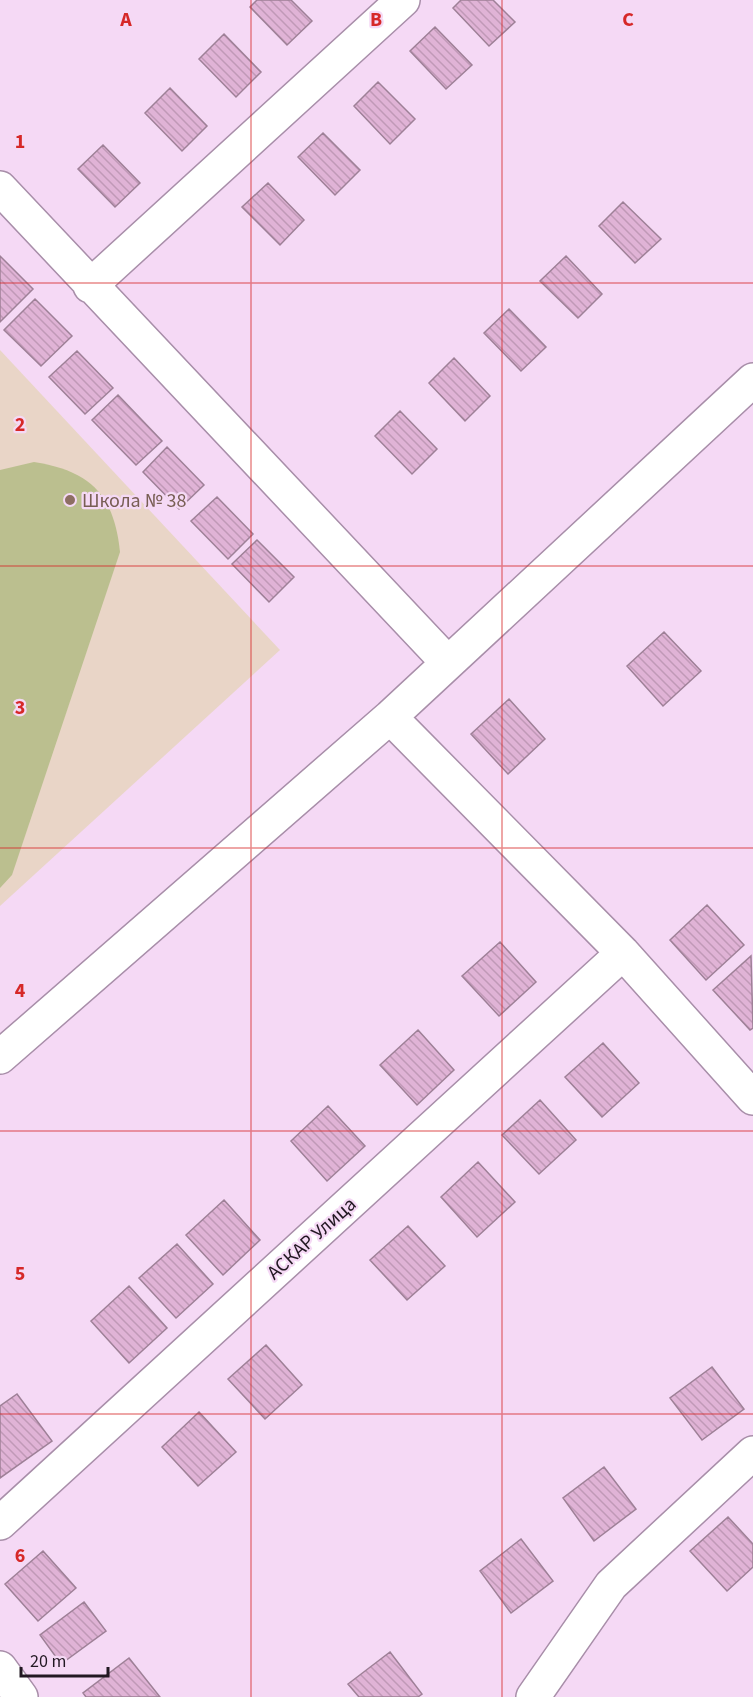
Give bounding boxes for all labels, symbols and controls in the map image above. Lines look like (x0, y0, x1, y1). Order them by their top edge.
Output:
text: A (119, 6, 132, 34)
text: B (370, 6, 382, 34)
text: C (622, 6, 634, 34)
text: 1 (15, 128, 25, 156)
text: 2 (15, 411, 25, 439)
place label: Школа № 38 (82, 487, 186, 515)
marker: Школа № 38 (63, 493, 77, 507)
text: 3 (15, 694, 25, 722)
text: 4 (15, 977, 26, 1005)
street label: АСКАР Улица (261, 1191, 363, 1287)
text: 5 (15, 1260, 25, 1288)
text: 6 (15, 1542, 25, 1570)
scale bar (21, 1640, 108, 1678)
text: 20 m (30, 1649, 66, 1674)

